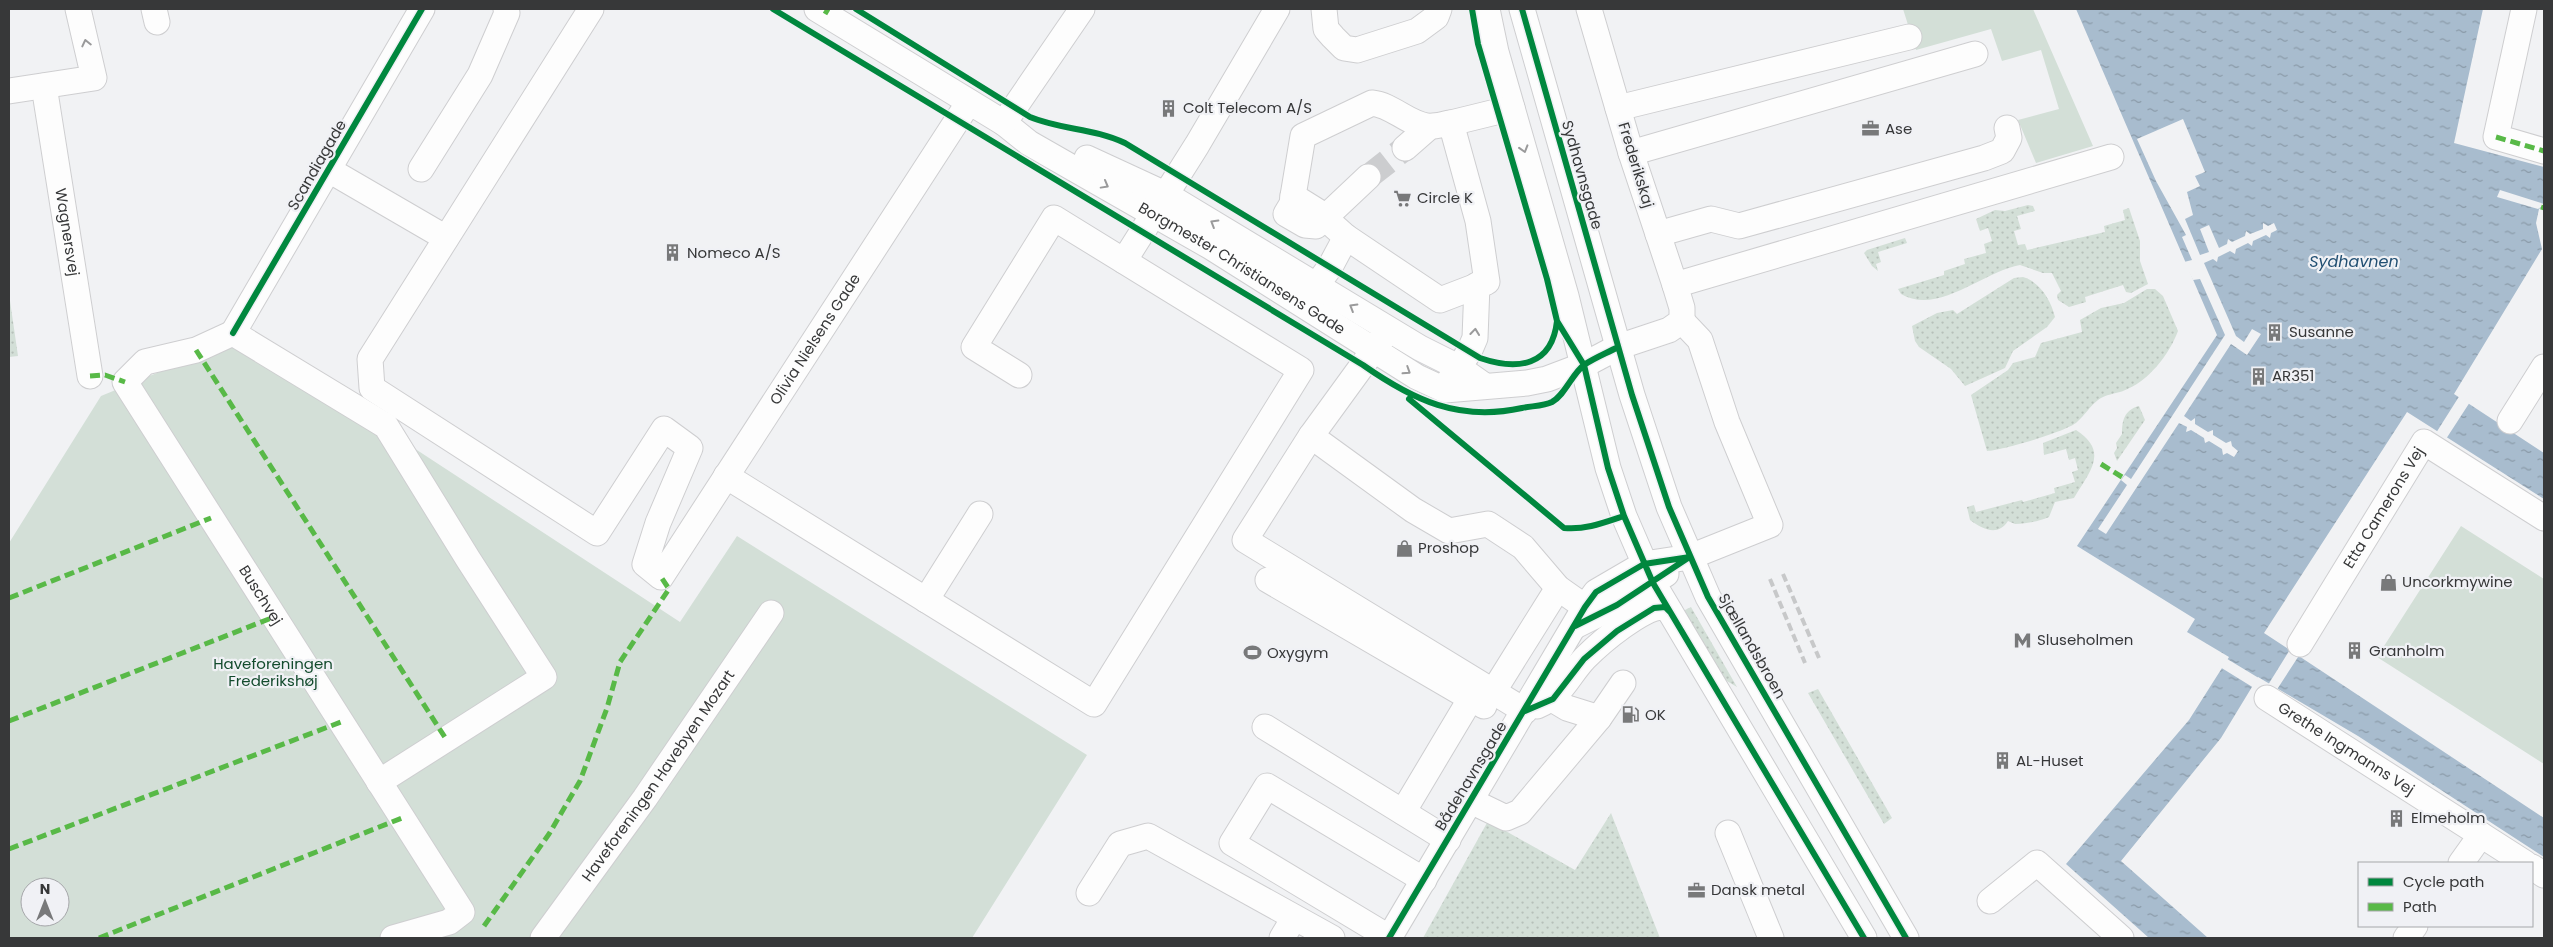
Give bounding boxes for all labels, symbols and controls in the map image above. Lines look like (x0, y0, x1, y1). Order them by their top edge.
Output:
one-way arrow (81, 39, 92, 48)
place label: Colt Telecom A/S (1183, 97, 1312, 118)
building icon: Colt Telecom A/S (1159, 98, 1179, 118)
street label: Scandiagade (282, 116, 351, 214)
street label: Sydhavnsgade (1557, 118, 1608, 232)
place label: Ase (1885, 118, 1912, 139)
office icon: Ase (1861, 119, 1881, 139)
street label: Frederikskaj (1614, 120, 1659, 210)
one-way arrow (1519, 144, 1529, 152)
one-way arrow (1099, 179, 1108, 189)
street label: Wagnersvej (50, 187, 85, 278)
place label: Circle K (1417, 187, 1473, 208)
supermarket icon: Circle K (1393, 188, 1413, 208)
street label: Borgmester Christiansens Gade (1135, 197, 1349, 339)
one-way arrow (1211, 219, 1220, 229)
place label: Nomeco A/S (687, 242, 781, 263)
building icon: Nomeco A/S (663, 243, 683, 263)
water label: Sydhavnen (2309, 250, 2399, 273)
street label: Olivia Nielsens Gade (764, 269, 865, 409)
one-way arrow (1350, 304, 1359, 314)
place label: Susanne (2289, 321, 2354, 342)
building icon: Susanne (2265, 322, 2285, 342)
one-way arrow (1469, 328, 1480, 336)
one-way arrow (1402, 365, 1411, 374)
place label: AR351 (2272, 365, 2314, 386)
building icon: AR351 (2248, 366, 2268, 386)
street label: Etta Camerons Vej (2338, 443, 2429, 572)
place label: Proshop (1418, 537, 1479, 558)
shop icon: Proshop (1394, 538, 1414, 558)
street label: Buschvej (234, 561, 288, 629)
place label: Uncorkmywine (2402, 571, 2513, 592)
shop icon: Uncorkmywine (2378, 572, 2398, 592)
street label: Sjællandsbroen (1714, 589, 1791, 702)
place label: Sluseholmen (2037, 629, 2133, 650)
metro station icon: Sluseholmen (2013, 630, 2033, 650)
place label: Granholm (2369, 640, 2444, 661)
building icon: Granholm (2345, 641, 2365, 661)
place label: Oxygym (1267, 642, 1328, 663)
sports icon: Oxygym (1243, 643, 1263, 663)
park label: Haveforeningen Frederikshøj (213, 653, 333, 691)
street label: Haveforeningen Havebyen Mozart (576, 665, 739, 886)
street label: Grethe Ingmanns Vej (2274, 697, 2419, 800)
place label: OK (1645, 704, 1666, 725)
fuel station icon: OK (1621, 705, 1641, 725)
street label: Bådehavnsgade (1430, 717, 1512, 834)
place label: AL-Huset (2016, 750, 2083, 771)
building icon: AL-Huset (1992, 751, 2012, 771)
place label: Elmeholm (2411, 807, 2485, 828)
building icon: Elmeholm (2387, 808, 2407, 828)
legend (2358, 862, 2533, 927)
text: Cycle path (2403, 871, 2484, 892)
north arrow (20, 877, 70, 927)
text: N (40, 879, 50, 899)
place label: Dansk metal (1711, 879, 1805, 900)
office icon: Dansk metal (1687, 880, 1707, 900)
text: Path (2403, 896, 2437, 917)

